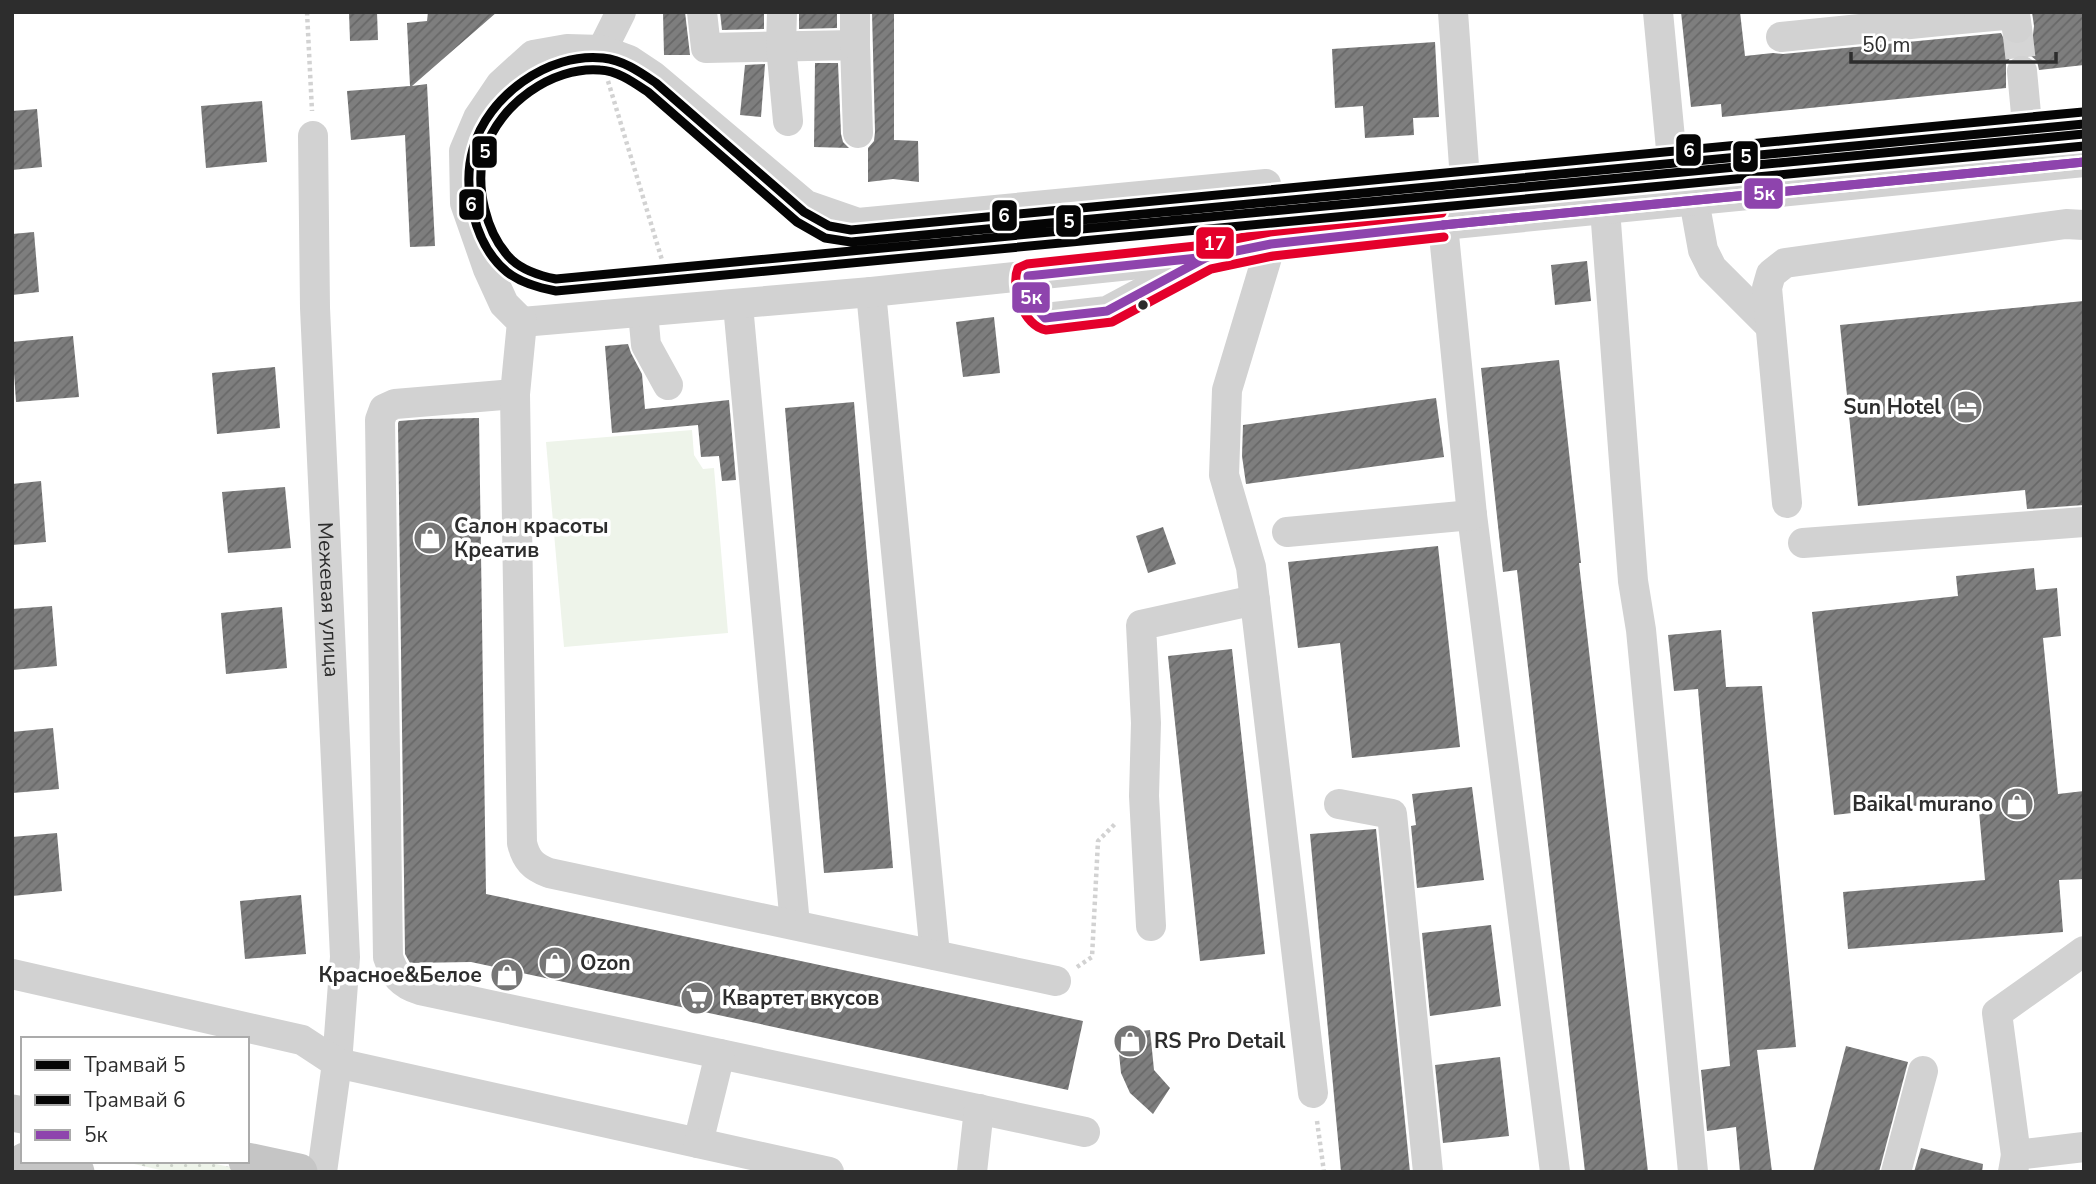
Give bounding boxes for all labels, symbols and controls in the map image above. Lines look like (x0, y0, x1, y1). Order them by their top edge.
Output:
scale bar (1851, 21, 2056, 65)
text: 50 m (1862, 31, 1911, 59)
line badge: 6 (1675, 133, 1702, 167)
line badge: 5 (471, 135, 498, 169)
text: 6 (1683, 138, 1695, 164)
text: 5 (479, 139, 491, 165)
line badge: 5 (1732, 140, 1759, 173)
text: 5 (1740, 144, 1752, 170)
line badge: 5к (1743, 177, 1784, 210)
text: 5к (1753, 181, 1775, 207)
line badge: 6 (458, 188, 485, 221)
text: 6 (465, 192, 477, 218)
line badge: 6 (991, 199, 1018, 232)
text: 6 (998, 203, 1010, 229)
line badge: 5 (1055, 204, 1082, 238)
text: 5 (1063, 209, 1075, 235)
line badge: 17 (1195, 226, 1235, 260)
text: 17 (1204, 231, 1226, 257)
line badge: 5к (1011, 281, 1051, 314)
text: 5к (1020, 285, 1042, 311)
unlabelled marker (1136, 298, 1150, 312)
hotel icon: Sun Hotel (1947, 388, 1985, 426)
place label: Sun Hotel (1843, 393, 1941, 421)
place label: Салон красоты Креатив (454, 512, 608, 564)
shop icon: Салон красоты Креатив (411, 519, 449, 557)
street label: Межевая улица (311, 521, 346, 678)
shop icon: Baikal murano (1998, 785, 2036, 823)
place label: Baikal murano (1852, 790, 1993, 818)
shop icon: Ozon (536, 944, 574, 982)
place label: Ozon (580, 949, 631, 977)
shop icon: Красное&Белое (488, 956, 526, 994)
place label: Красное&Белое (318, 961, 482, 989)
supermarket icon: Квартет вкусов (678, 979, 716, 1017)
place label: Квартет вкусов (722, 984, 879, 1012)
shop icon: RS Pro Detail (1111, 1022, 1149, 1060)
place label: RS Pro Detail (1154, 1027, 1286, 1055)
legend (21, 1037, 248, 1163)
text: Трамвай 5 (84, 1051, 186, 1079)
text: Трамвай 6 (84, 1086, 186, 1114)
text: 5к (84, 1121, 109, 1149)

